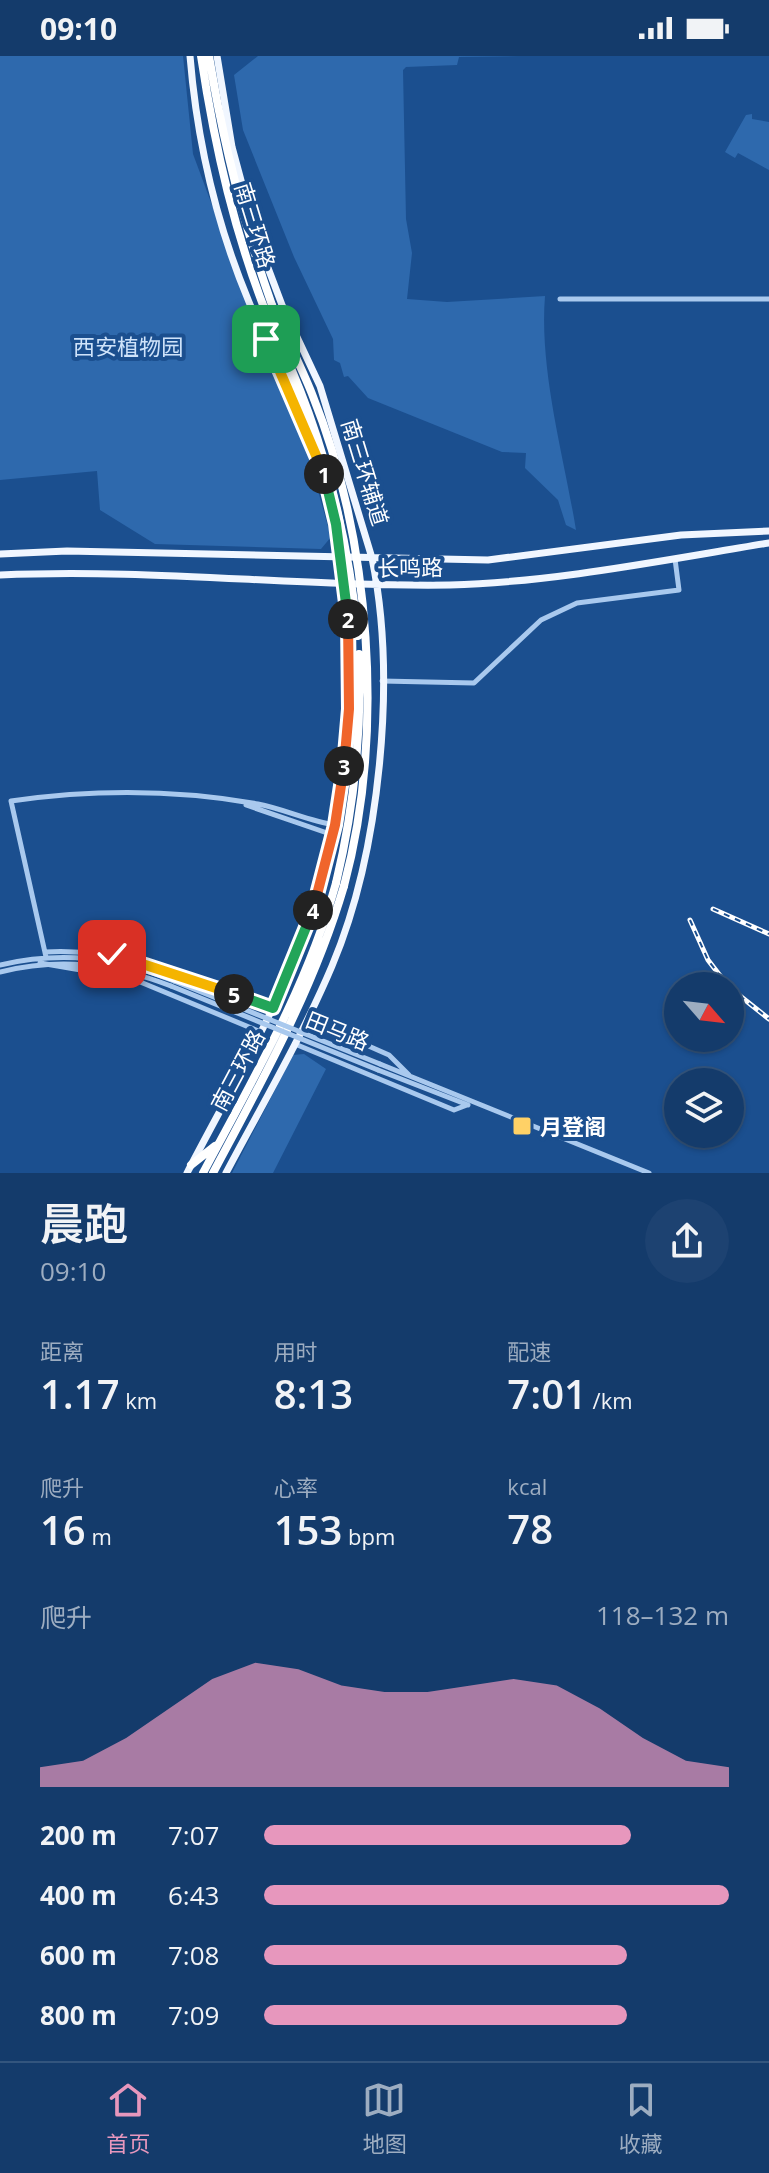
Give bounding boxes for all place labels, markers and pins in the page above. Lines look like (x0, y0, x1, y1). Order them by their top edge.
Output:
pin (232, 305, 300, 373)
pin: 1 (304, 454, 344, 494)
pin: 2 (328, 599, 368, 639)
pin: 3 (324, 746, 364, 786)
pin: 4 (293, 890, 333, 930)
pin (78, 920, 146, 988)
pin: 5 (214, 974, 254, 1014)
place label: 月登阁 (540, 1111, 606, 1141)
marker: 月登阁 (511, 1115, 533, 1137)

